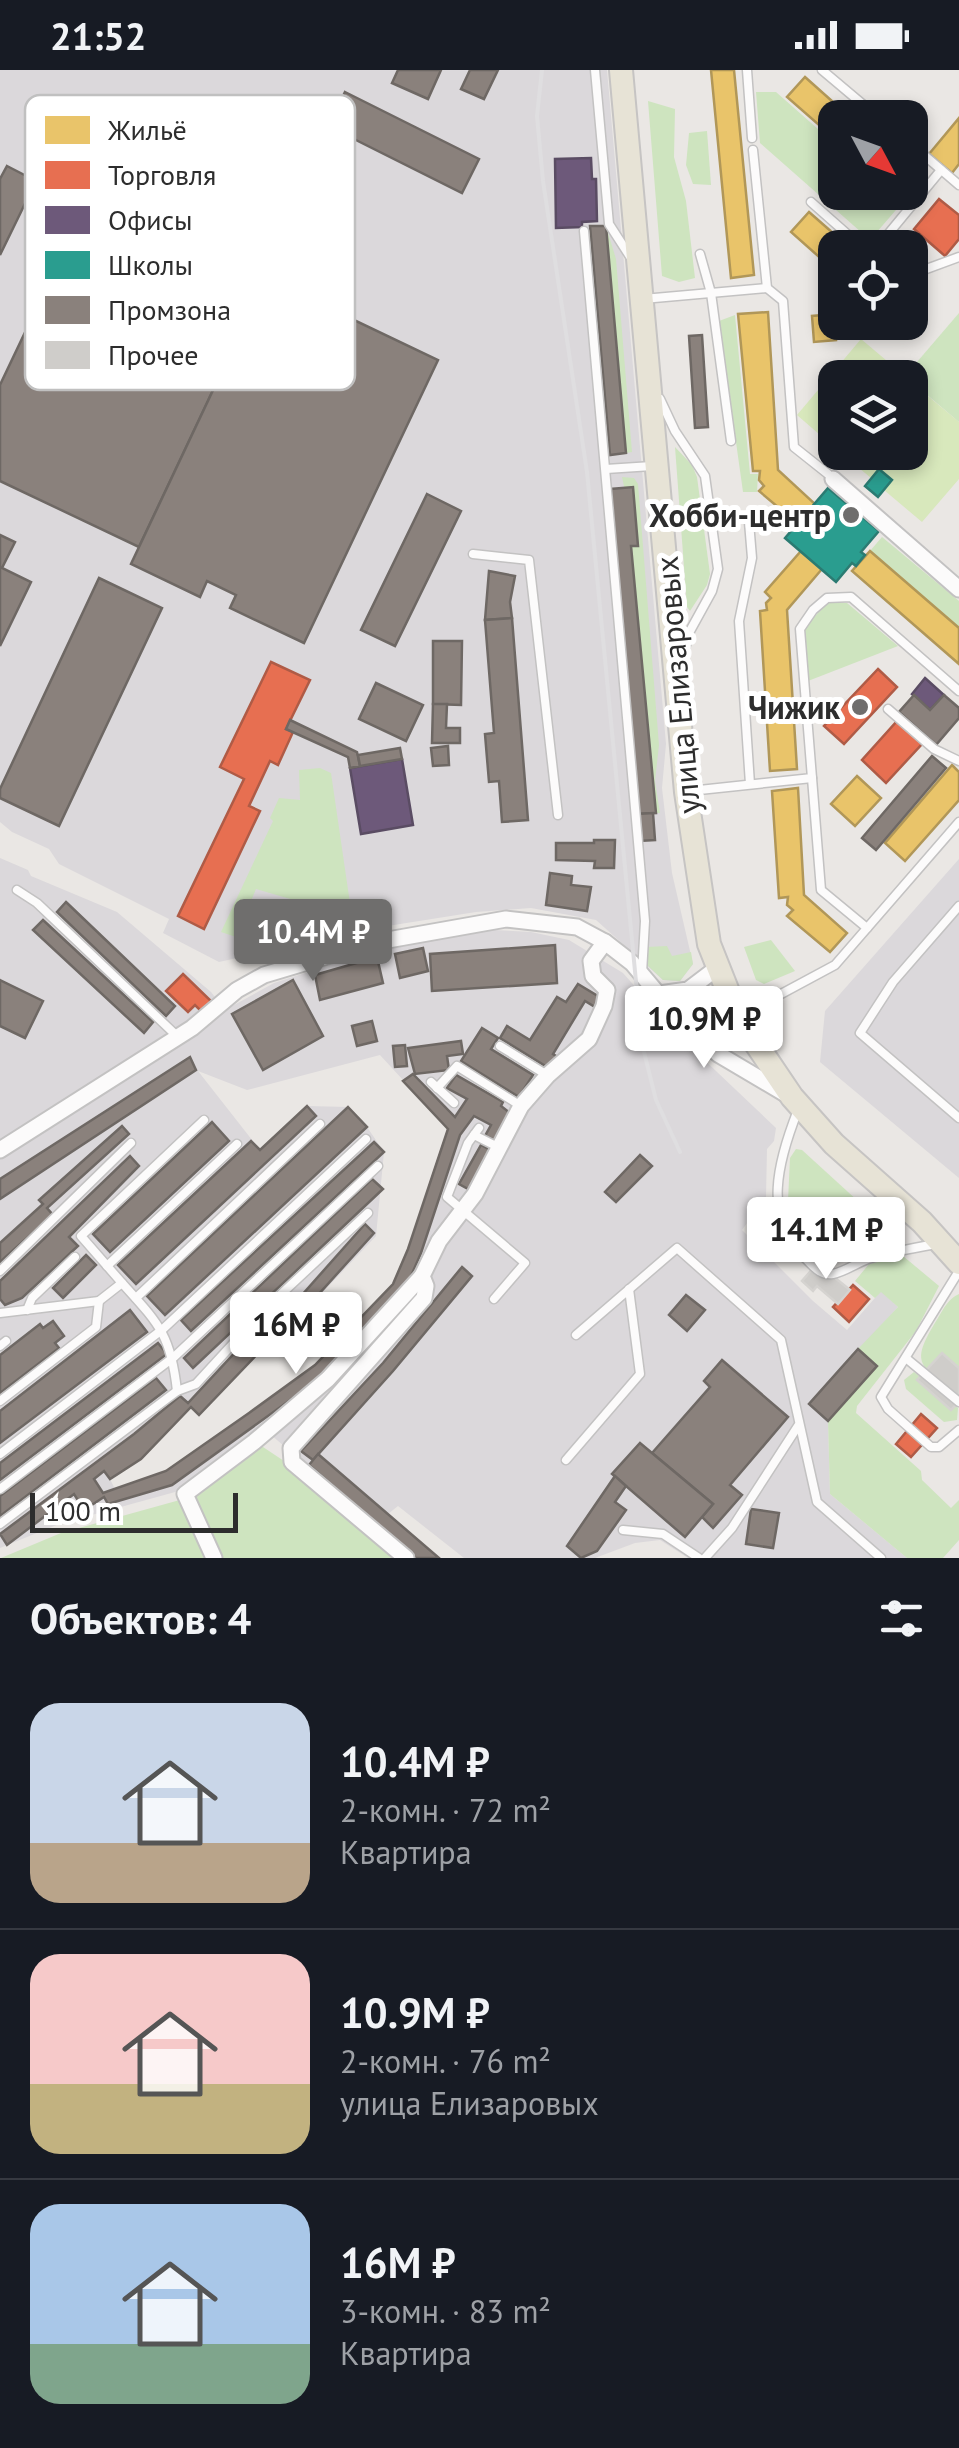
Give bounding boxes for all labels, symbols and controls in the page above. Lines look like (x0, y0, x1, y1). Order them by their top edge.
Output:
text: 21:52 (50, 11, 146, 60)
legend (25, 95, 355, 390)
north arrow (818, 100, 928, 210)
map controls (818, 100, 928, 470)
text: Жильё (107, 111, 187, 148)
text: Торговля (108, 156, 216, 193)
text: Офисы (108, 201, 193, 238)
button: locate (818, 230, 928, 340)
text: Школы (108, 246, 193, 283)
text: Промзона (108, 291, 231, 328)
text: Прочее (108, 336, 198, 373)
button: layers (818, 360, 928, 470)
place label: Хобби-центр (649, 494, 831, 536)
marker: Хобби-центр (840, 504, 862, 526)
street label: улица Елизаровых (645, 554, 709, 816)
place label: Чижик (748, 686, 840, 728)
marker: Чижик (849, 696, 871, 718)
pin: 10.4M ₽ (221, 899, 405, 984)
text: 10.4M ₽ (256, 910, 370, 952)
pin: 10.9M ₽ (612, 986, 796, 1071)
text: 10.9M ₽ (647, 997, 761, 1039)
pin: 14.1M ₽ (734, 1197, 918, 1282)
text: 14.1M ₽ (769, 1208, 883, 1250)
pin: 16M ₽ (226, 1292, 366, 1377)
text: 16M ₽ (252, 1303, 340, 1345)
scale bar (30, 1488, 238, 1532)
text: 100 m (45, 1492, 121, 1529)
text: Объектов: 4 (30, 1591, 251, 1646)
icon: filters (874, 1591, 929, 1646)
text: 10.4M ₽ (340, 1734, 490, 1789)
icon: home (110, 1743, 230, 1863)
text: 2-комн. · 72 m² (340, 1789, 551, 1831)
text: Квартира (340, 1831, 472, 1873)
text: 10.9M ₽ (340, 1985, 490, 2040)
icon: home (110, 1994, 230, 2114)
text: 2-комн. · 76 m² (340, 2040, 551, 2082)
text: улица Елизаровых (340, 2082, 599, 2124)
text: 16M ₽ (340, 2235, 456, 2290)
icon: home (110, 2244, 230, 2364)
text: 3-комн. · 83 m² (340, 2290, 551, 2332)
text: Квартира (340, 2332, 472, 2374)

